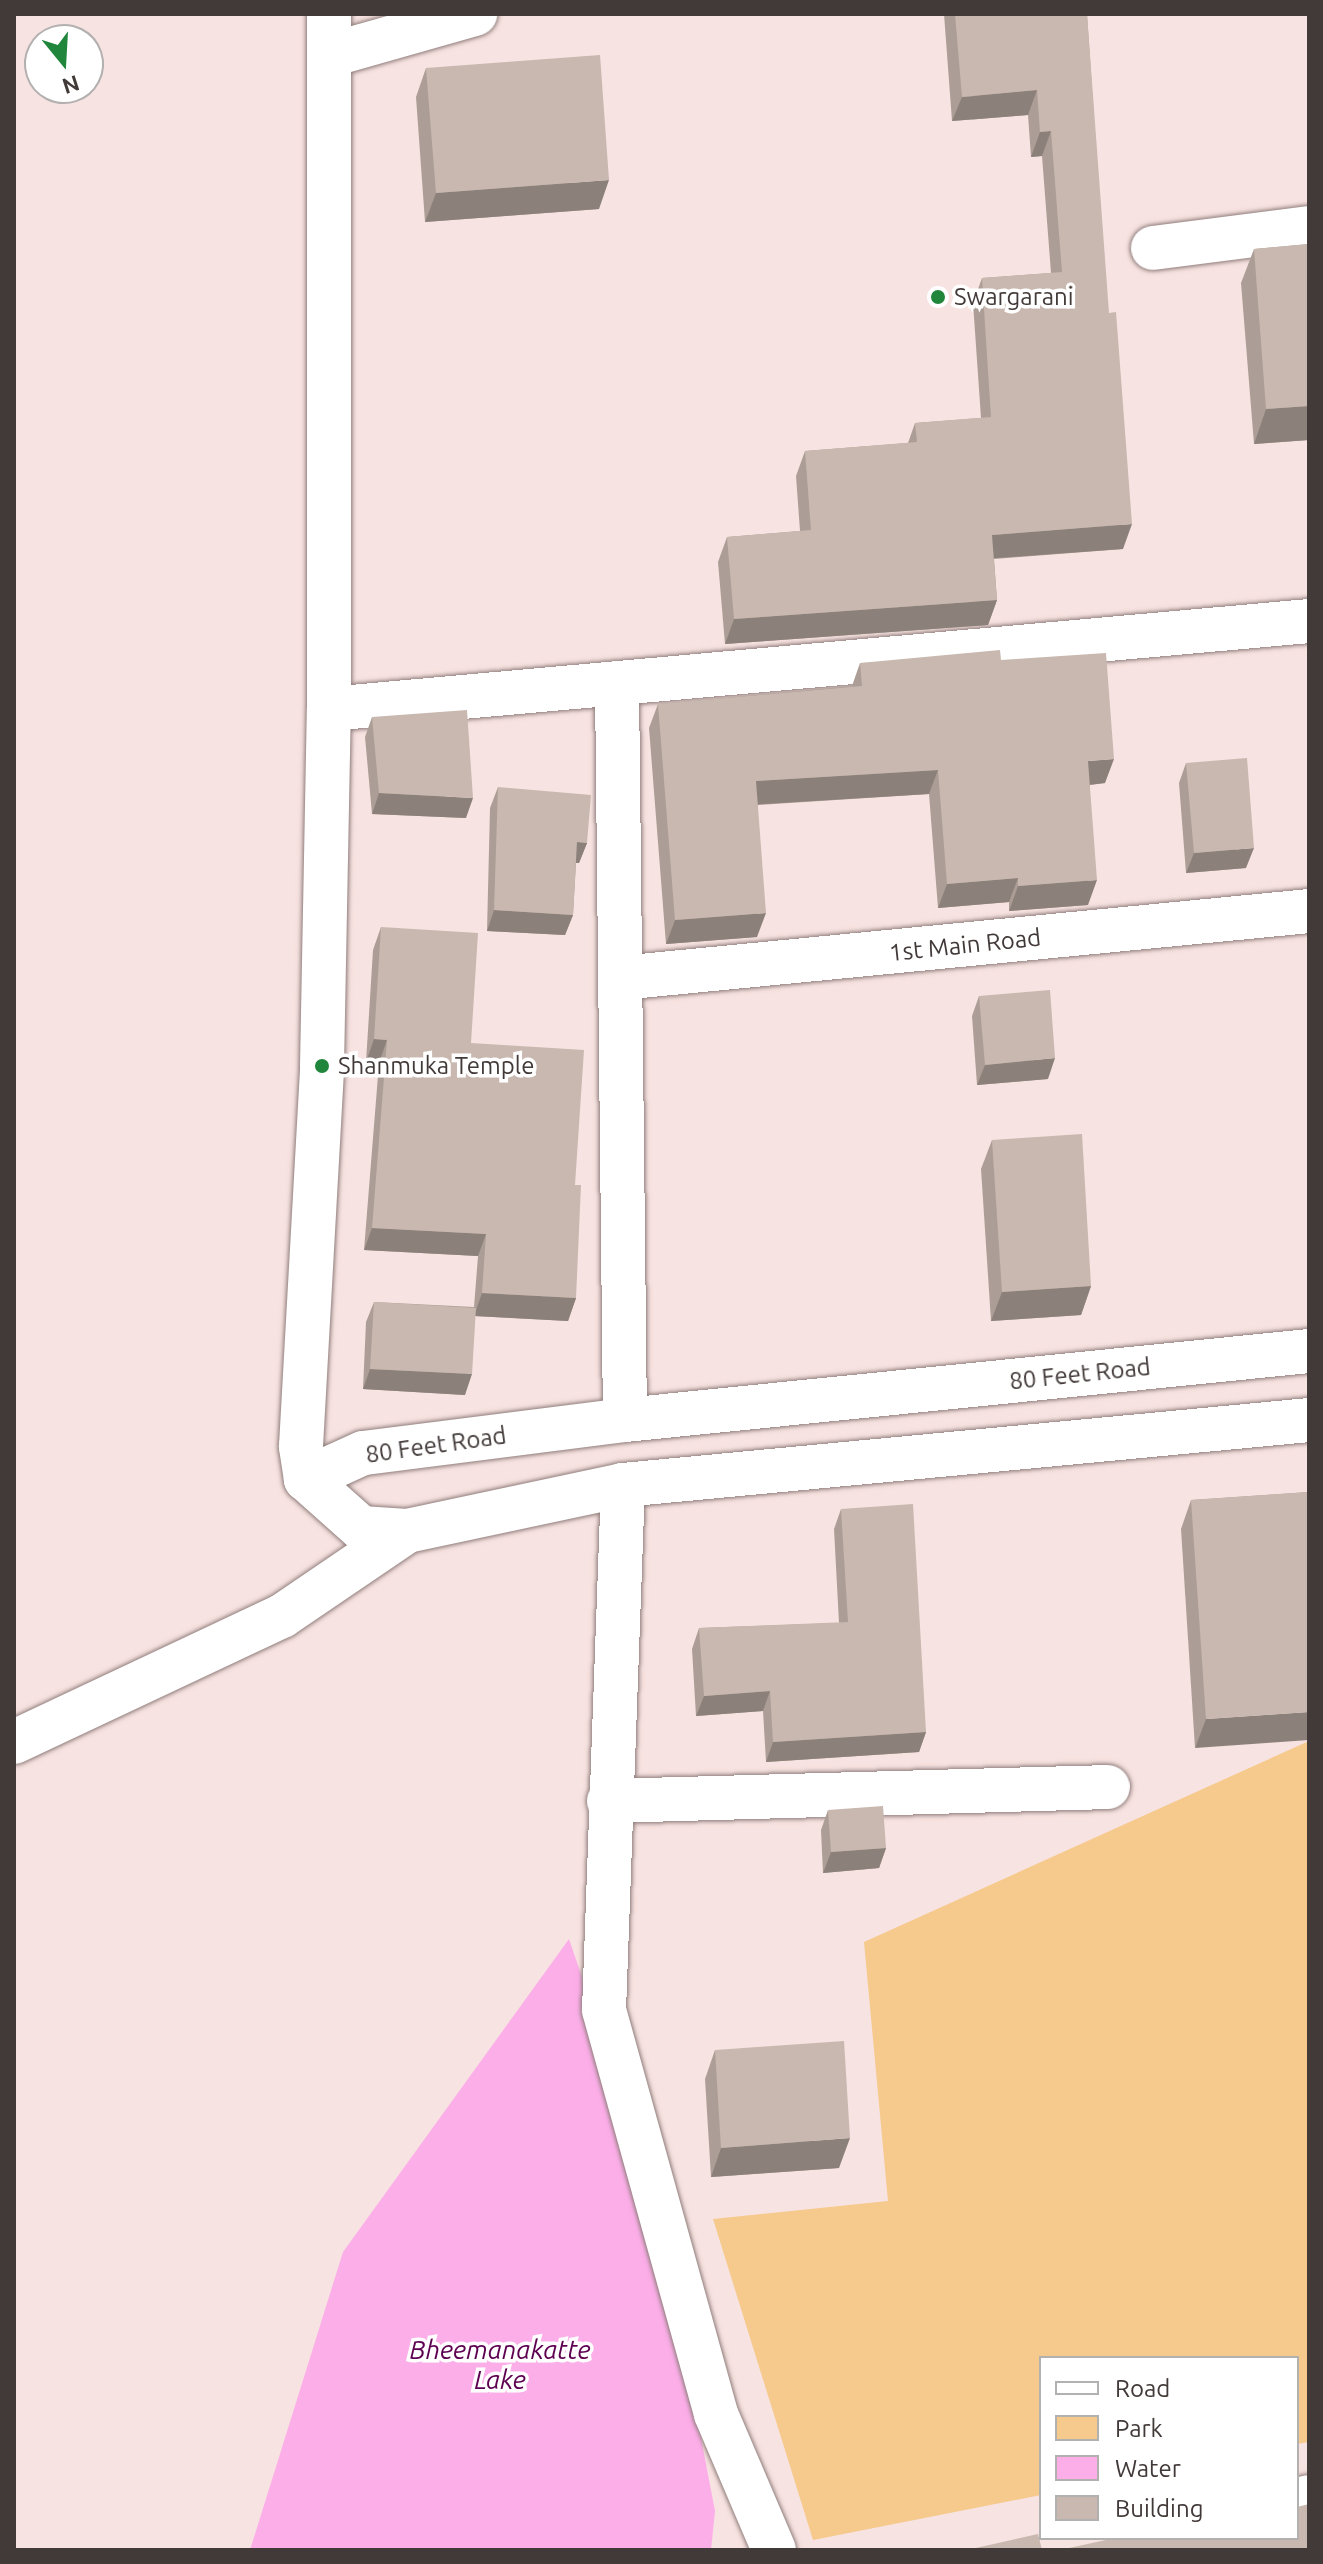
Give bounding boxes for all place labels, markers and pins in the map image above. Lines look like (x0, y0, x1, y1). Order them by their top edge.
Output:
place label: Swargarani (954, 283, 1074, 311)
marker: Swargarani (929, 288, 947, 306)
place label: Shanmuka Temple (338, 1052, 534, 1080)
marker: Shanmuka Temple (313, 1057, 331, 1075)

